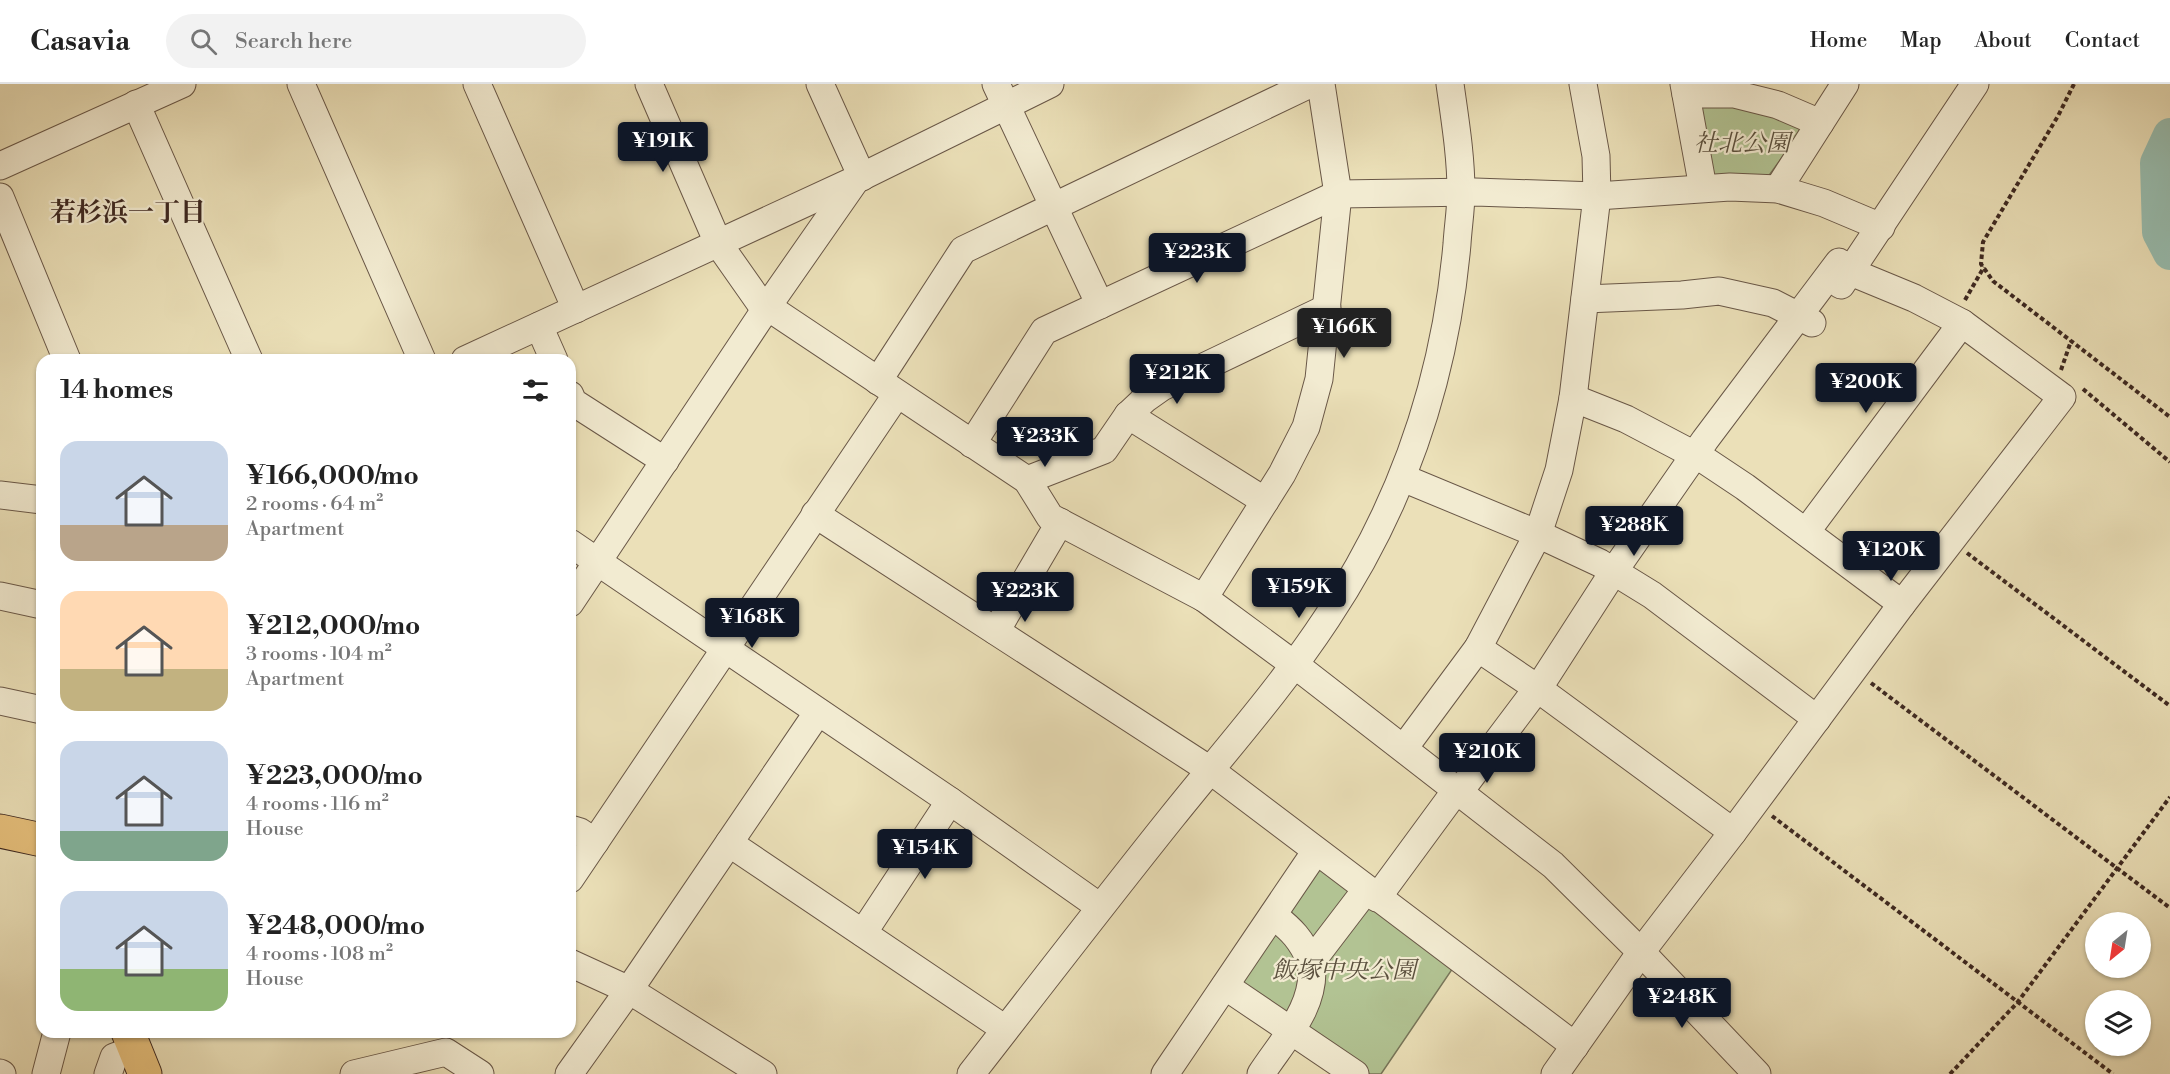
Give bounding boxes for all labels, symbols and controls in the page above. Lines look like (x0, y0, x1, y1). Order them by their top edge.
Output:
search box (166, 14, 586, 68)
text: Casavia (30, 24, 130, 59)
icon: search (187, 25, 220, 58)
text: Search here (235, 28, 352, 55)
text: Home (1810, 28, 1867, 54)
text: Map (1900, 28, 1942, 54)
text: About (1975, 28, 2032, 54)
text: Contact (2065, 28, 2140, 54)
pin: ¥191K (621, 122, 705, 173)
text: ¥191K (632, 129, 694, 154)
park label: 社北公園 (1694, 129, 1794, 159)
district label: 若杉浜一丁目 (50, 197, 206, 229)
pin: ¥223K (1155, 233, 1239, 284)
text: ¥223K (1163, 240, 1231, 265)
pin: ¥166K (1302, 308, 1386, 359)
text: ¥166K (1311, 315, 1377, 340)
pin: ¥212K (1135, 354, 1219, 405)
text: ¥212K (1144, 361, 1210, 386)
pin: ¥200K (1824, 363, 1908, 414)
text: ¥200K (1829, 370, 1903, 395)
text: 14 homes (60, 374, 173, 406)
icon: filters (519, 374, 552, 407)
pin: ¥233K (1003, 417, 1087, 468)
text: ¥233K (1011, 424, 1079, 449)
text: ¥166,000/mo (246, 460, 419, 492)
icon: home (108, 465, 180, 537)
text: 2 rooms · 64 m² (246, 492, 383, 517)
pin: ¥288K (1592, 506, 1676, 557)
text: ¥288K (1599, 513, 1669, 538)
text: Apartment (246, 517, 344, 542)
pin: ¥120K (1849, 531, 1933, 582)
text: ¥120K (1857, 538, 1925, 563)
pin: ¥159K (1257, 568, 1341, 619)
pin: ¥223K (983, 572, 1067, 623)
text: ¥159K (1266, 575, 1332, 600)
text: ¥223K (991, 579, 1059, 604)
pin: ¥168K (710, 598, 794, 649)
text: ¥168K (719, 605, 785, 630)
text: ¥212,000/mo (246, 610, 420, 642)
icon: home (108, 615, 180, 687)
text: 3 rooms · 104 m² (246, 642, 392, 667)
text: Apartment (246, 667, 344, 692)
pin: ¥210K (1445, 733, 1529, 784)
text: ¥210K (1453, 740, 1521, 765)
text: ¥223,000/mo (246, 760, 423, 792)
icon: home (108, 765, 180, 837)
text: 4 rooms · 116 m² (246, 792, 389, 817)
text: House (246, 817, 304, 842)
pin: ¥154K (883, 829, 967, 880)
text: ¥154K (891, 836, 959, 861)
text: ¥248,000/mo (246, 910, 425, 942)
north arrow (2085, 912, 2151, 978)
map controls (2085, 912, 2151, 1056)
icon: home (108, 915, 180, 987)
text: 4 rooms · 108 m² (246, 942, 393, 967)
park label: 飯塚中央公園 (1272, 956, 1420, 986)
text: House (246, 967, 304, 992)
pin: ¥248K (1640, 978, 1724, 1029)
text: ¥248K (1647, 985, 1717, 1010)
button: layers (2085, 990, 2151, 1056)

